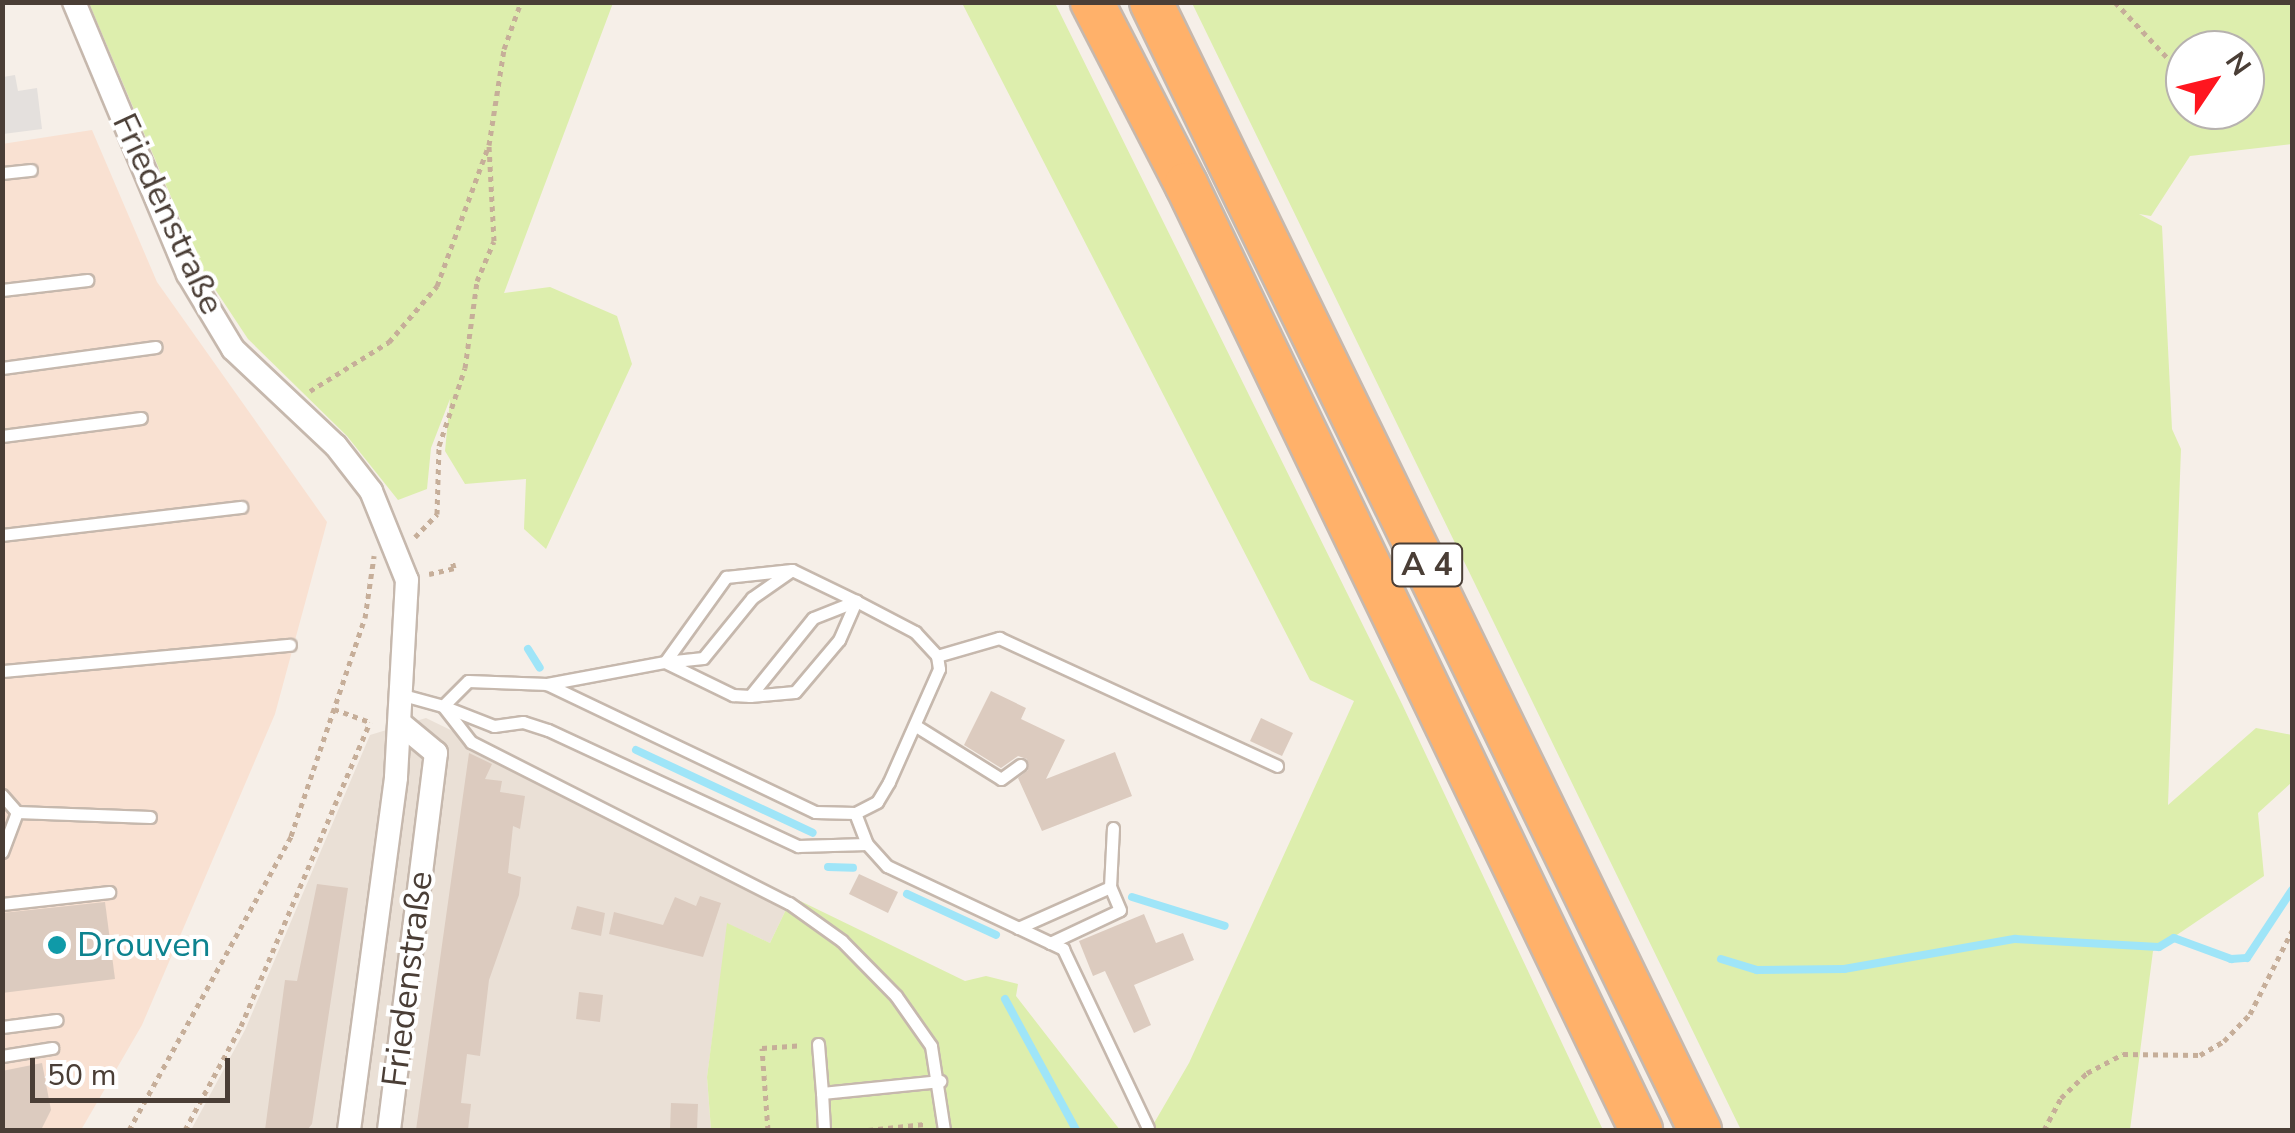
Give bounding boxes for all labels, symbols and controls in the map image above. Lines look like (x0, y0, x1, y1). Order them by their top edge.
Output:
north arrow (2165, 30, 2265, 130)
text: N (2216, 44, 2260, 83)
street label: Friedenstraße (103, 107, 233, 321)
road number: A 4 (1390, 538, 1464, 592)
street label: Friedenstraße (374, 869, 442, 1089)
place label: Drouven (77, 924, 211, 966)
marker: Drouven (46, 934, 68, 956)
scale bar (35, 1038, 235, 1100)
text: 50 m (47, 1055, 116, 1096)

